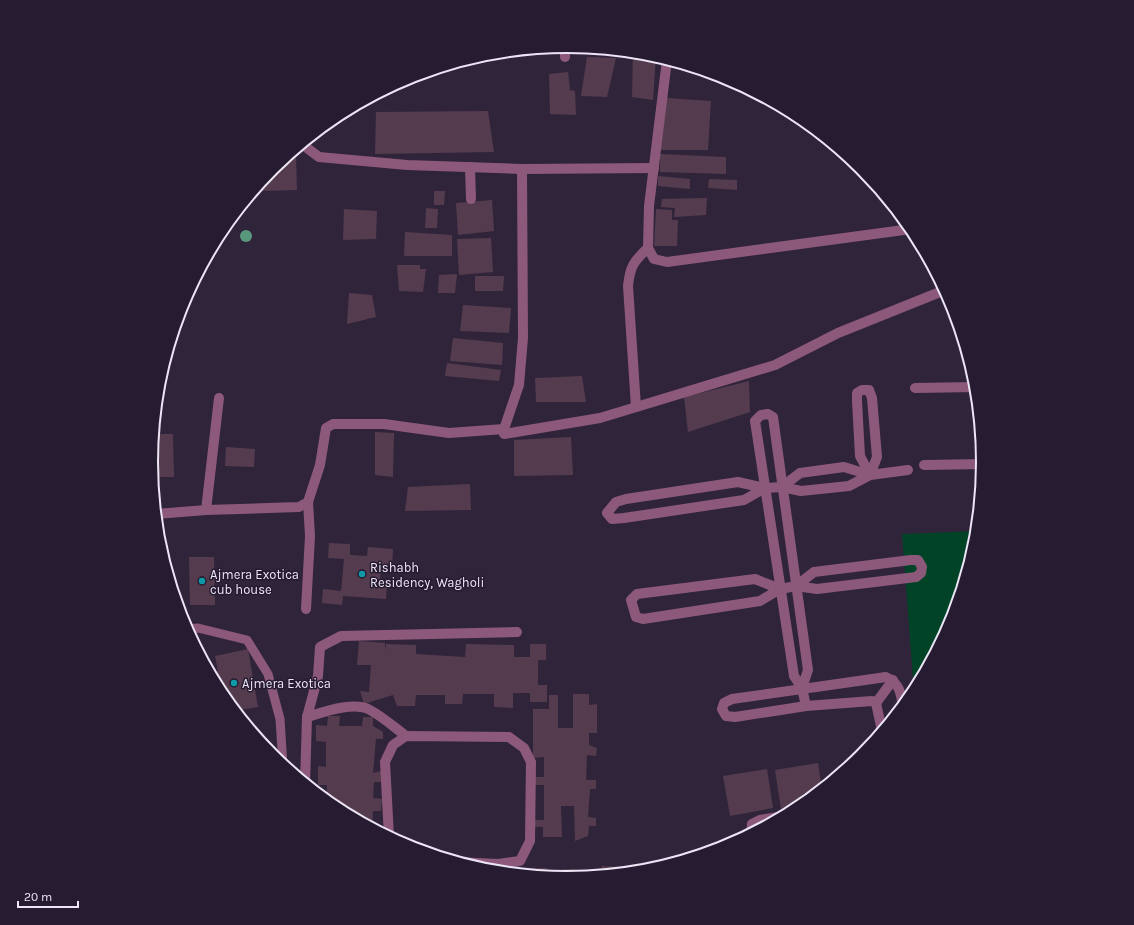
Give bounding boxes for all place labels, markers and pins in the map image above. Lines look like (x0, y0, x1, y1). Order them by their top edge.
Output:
place label: Rishabh Residency, Wagholi (370, 560, 484, 590)
place label: Ajmera Exotica cub house (210, 567, 299, 597)
marker: Rishabh Residency, Wagholi (357, 569, 367, 579)
marker: Ajmera Exotica cub house (197, 576, 207, 586)
place label: Ajmera Exotica (242, 676, 331, 691)
marker: Ajmera Exotica (229, 678, 239, 688)

